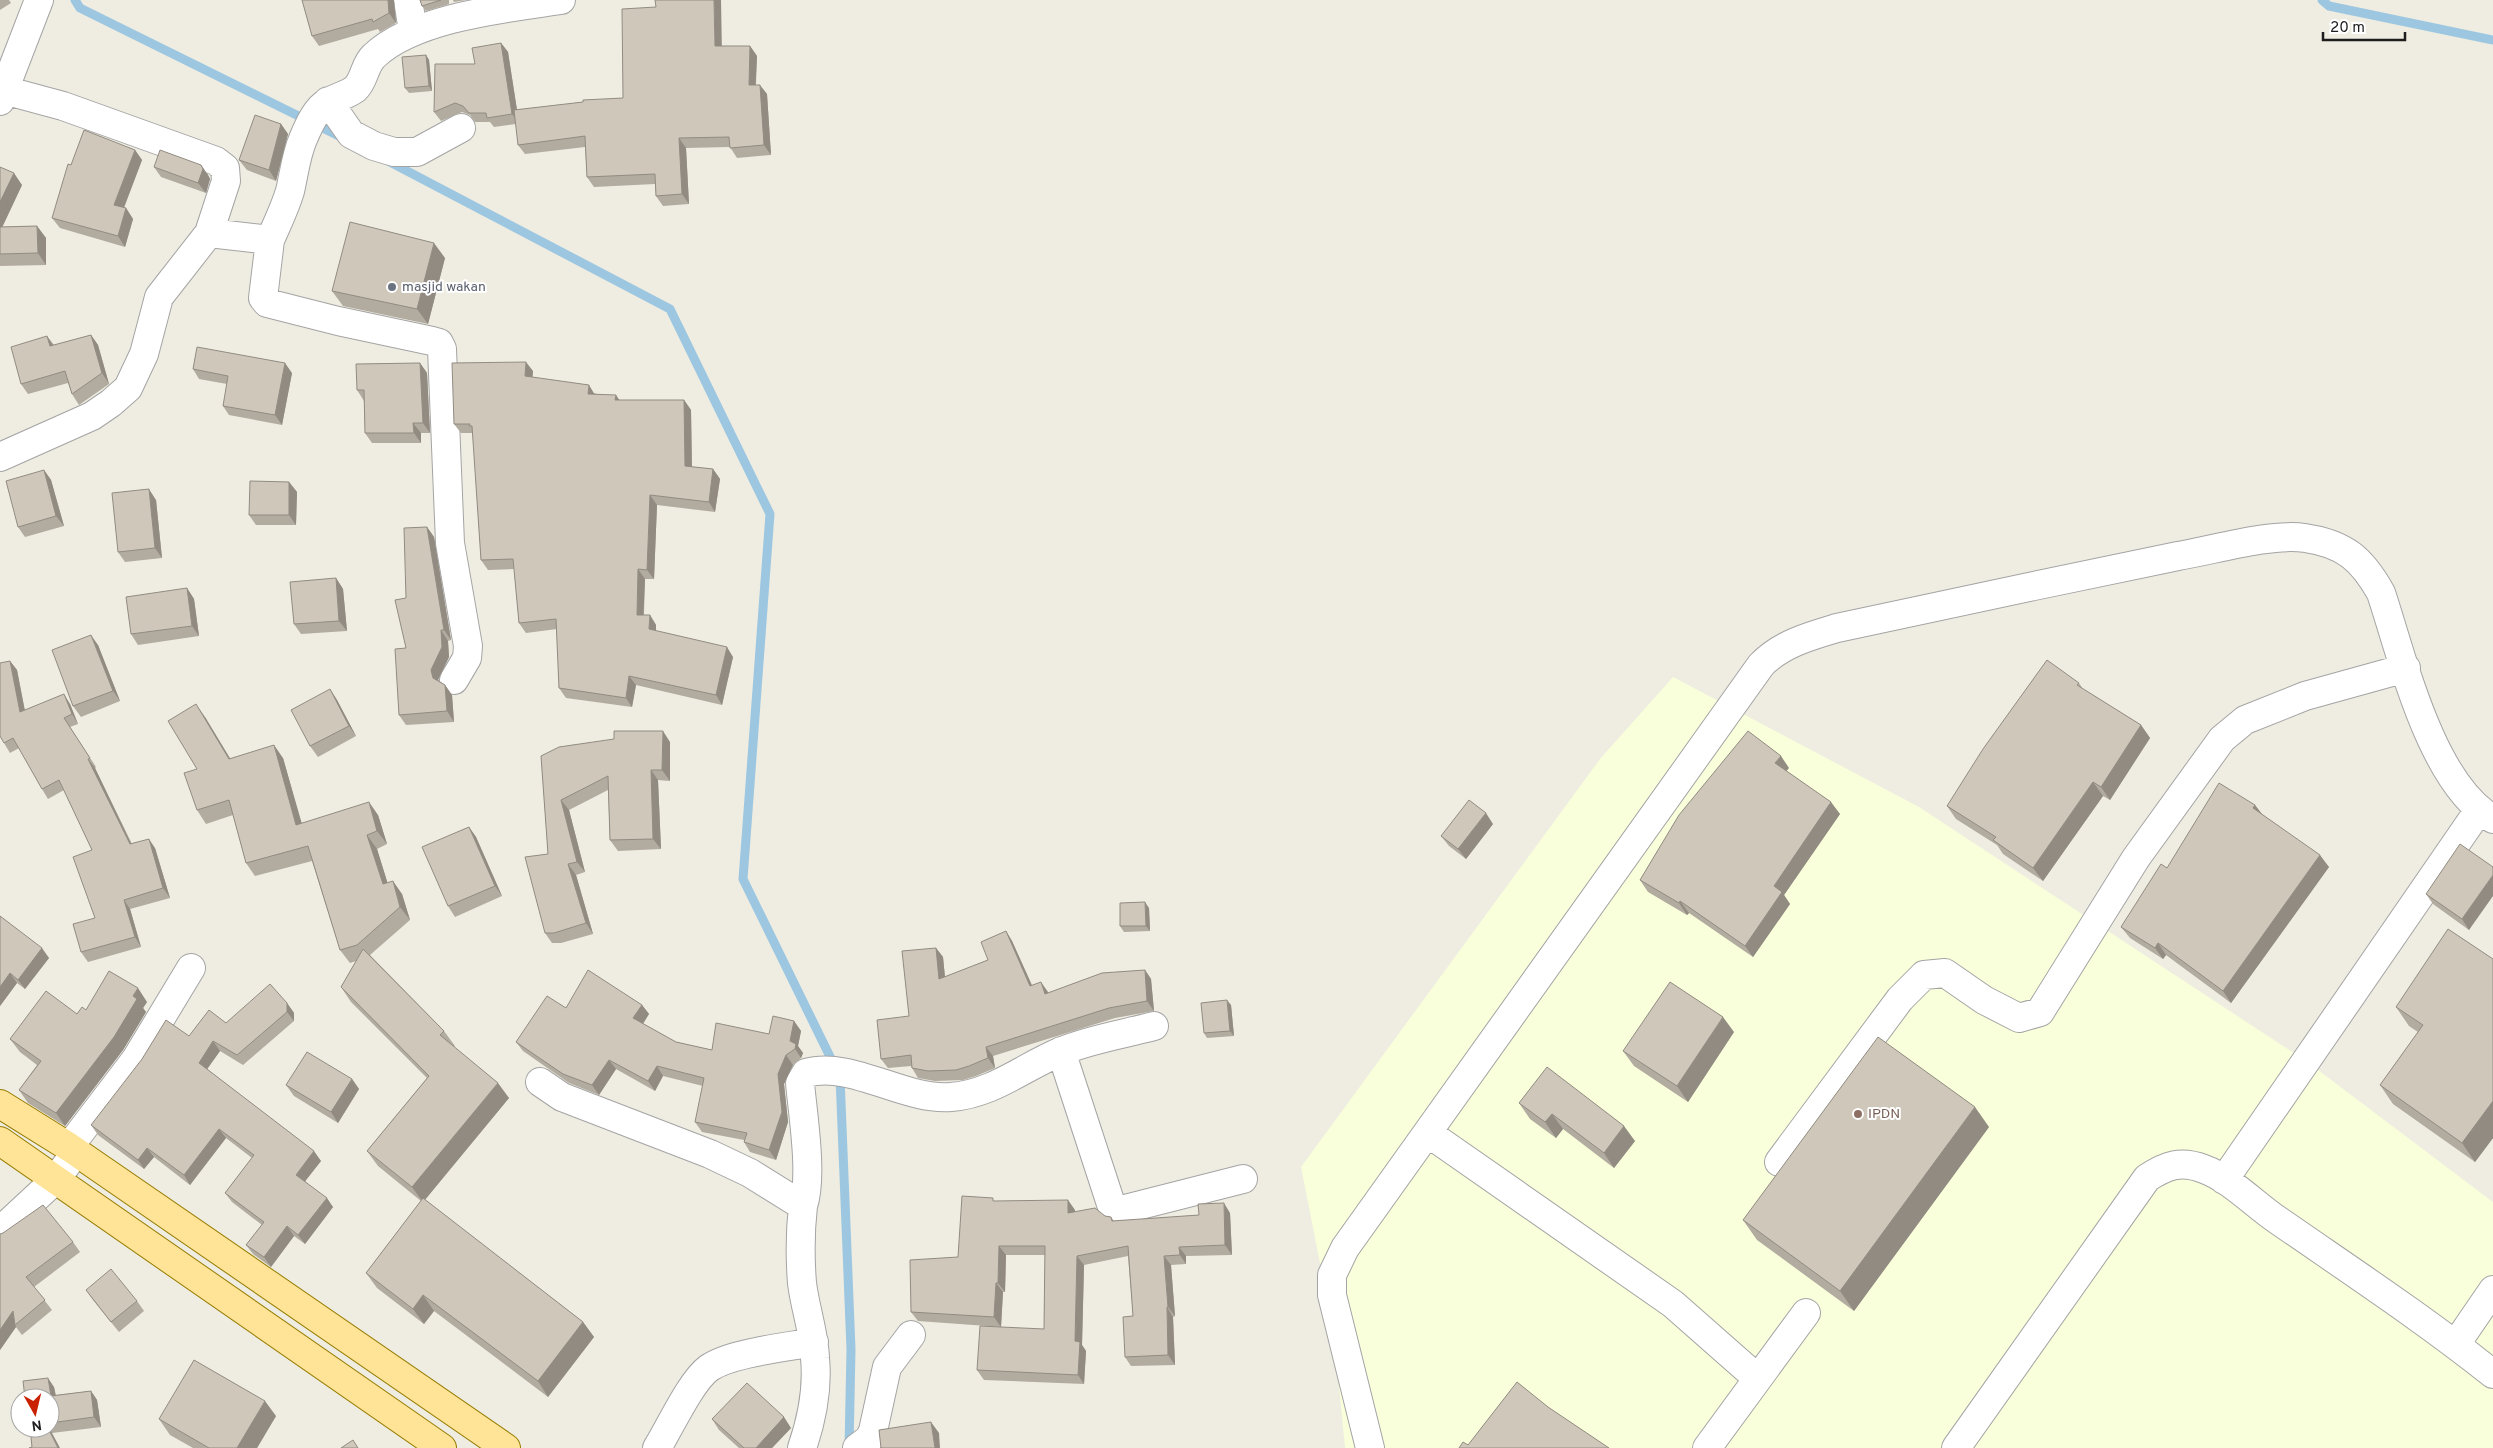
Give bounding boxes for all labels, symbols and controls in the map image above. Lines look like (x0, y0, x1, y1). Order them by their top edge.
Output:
scale bar (2323, 10, 2406, 42)
text: 20 m (2330, 19, 2365, 38)
place label: masjid wakan (402, 279, 486, 296)
marker: masjid wakan (386, 281, 398, 293)
place label: IPDN (1868, 1106, 1900, 1123)
marker: IPDN (1852, 1108, 1864, 1120)
north arrow (10, 1388, 60, 1438)
text: N (30, 1415, 43, 1434)

